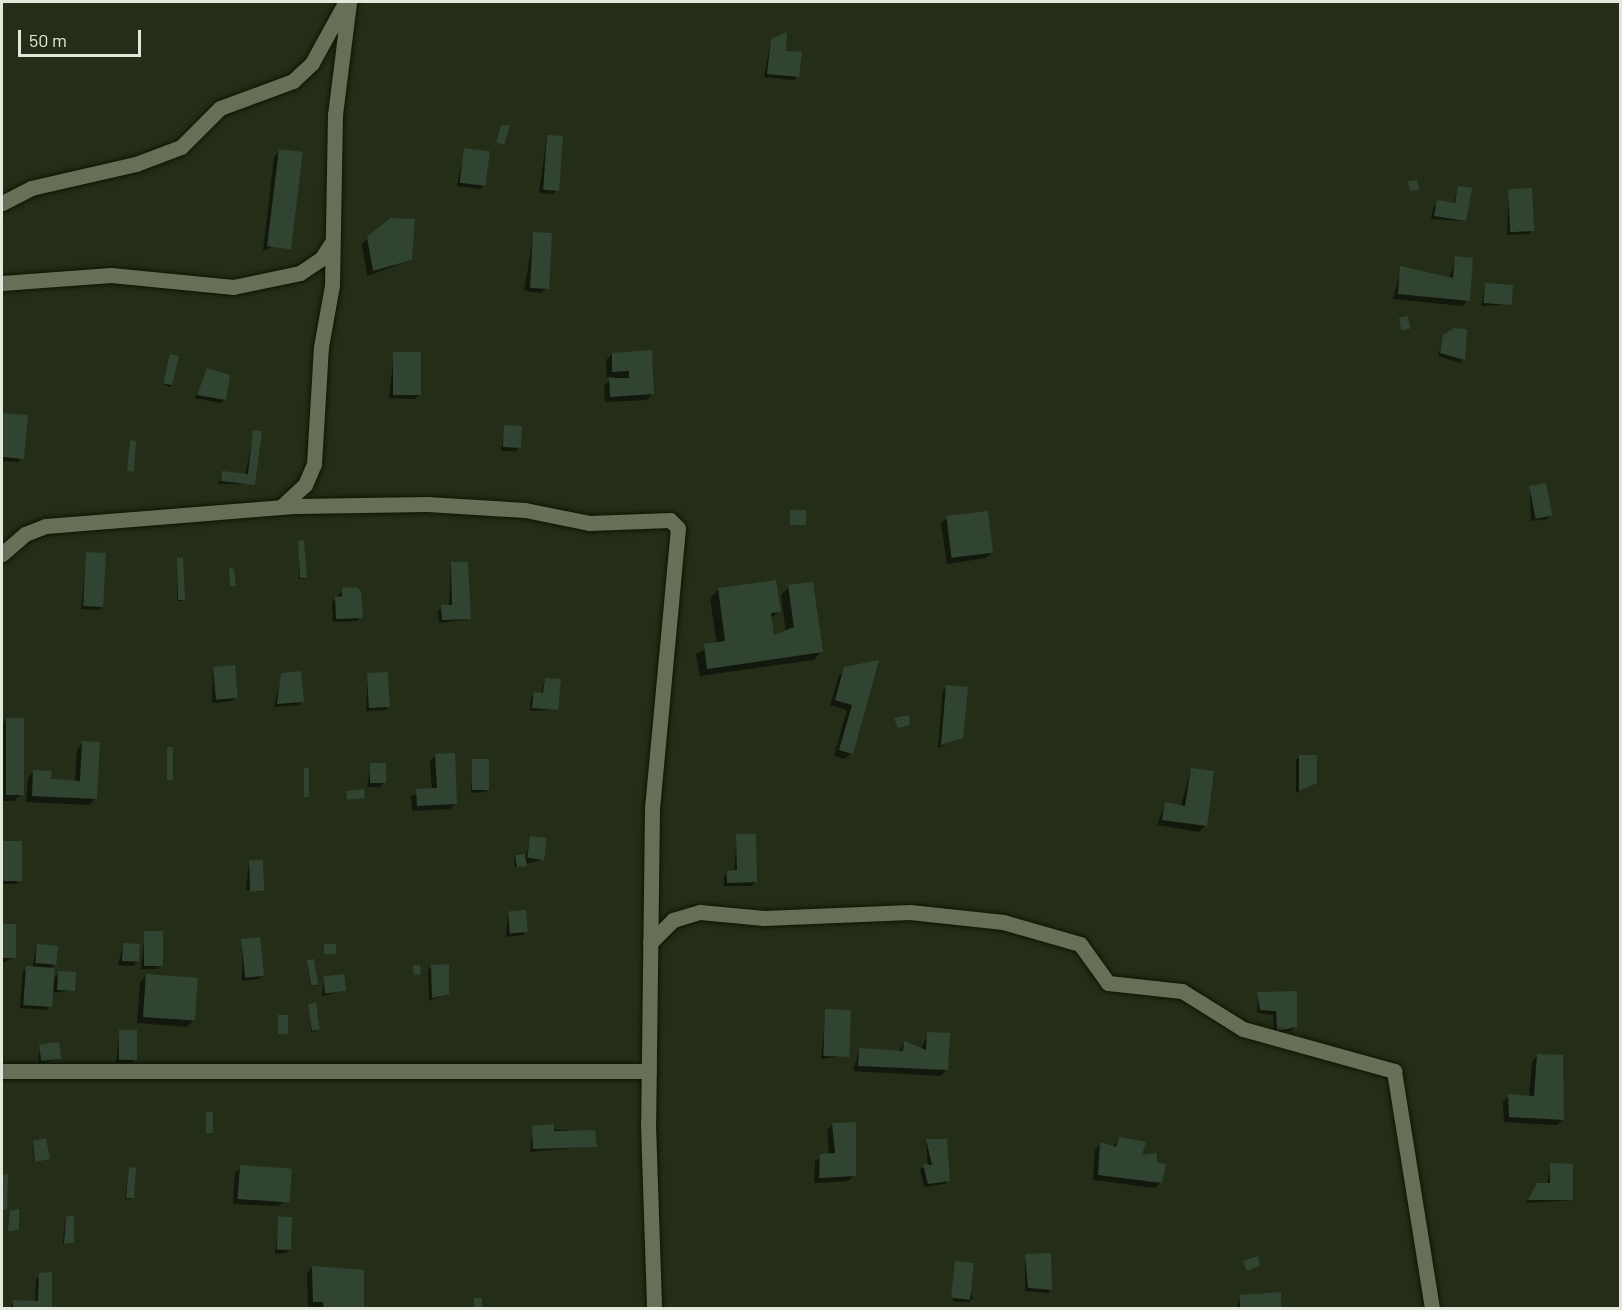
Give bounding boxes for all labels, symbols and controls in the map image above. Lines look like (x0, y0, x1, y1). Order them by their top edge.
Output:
scale bar (21, 18, 144, 56)
text: 50 m (29, 29, 67, 51)

